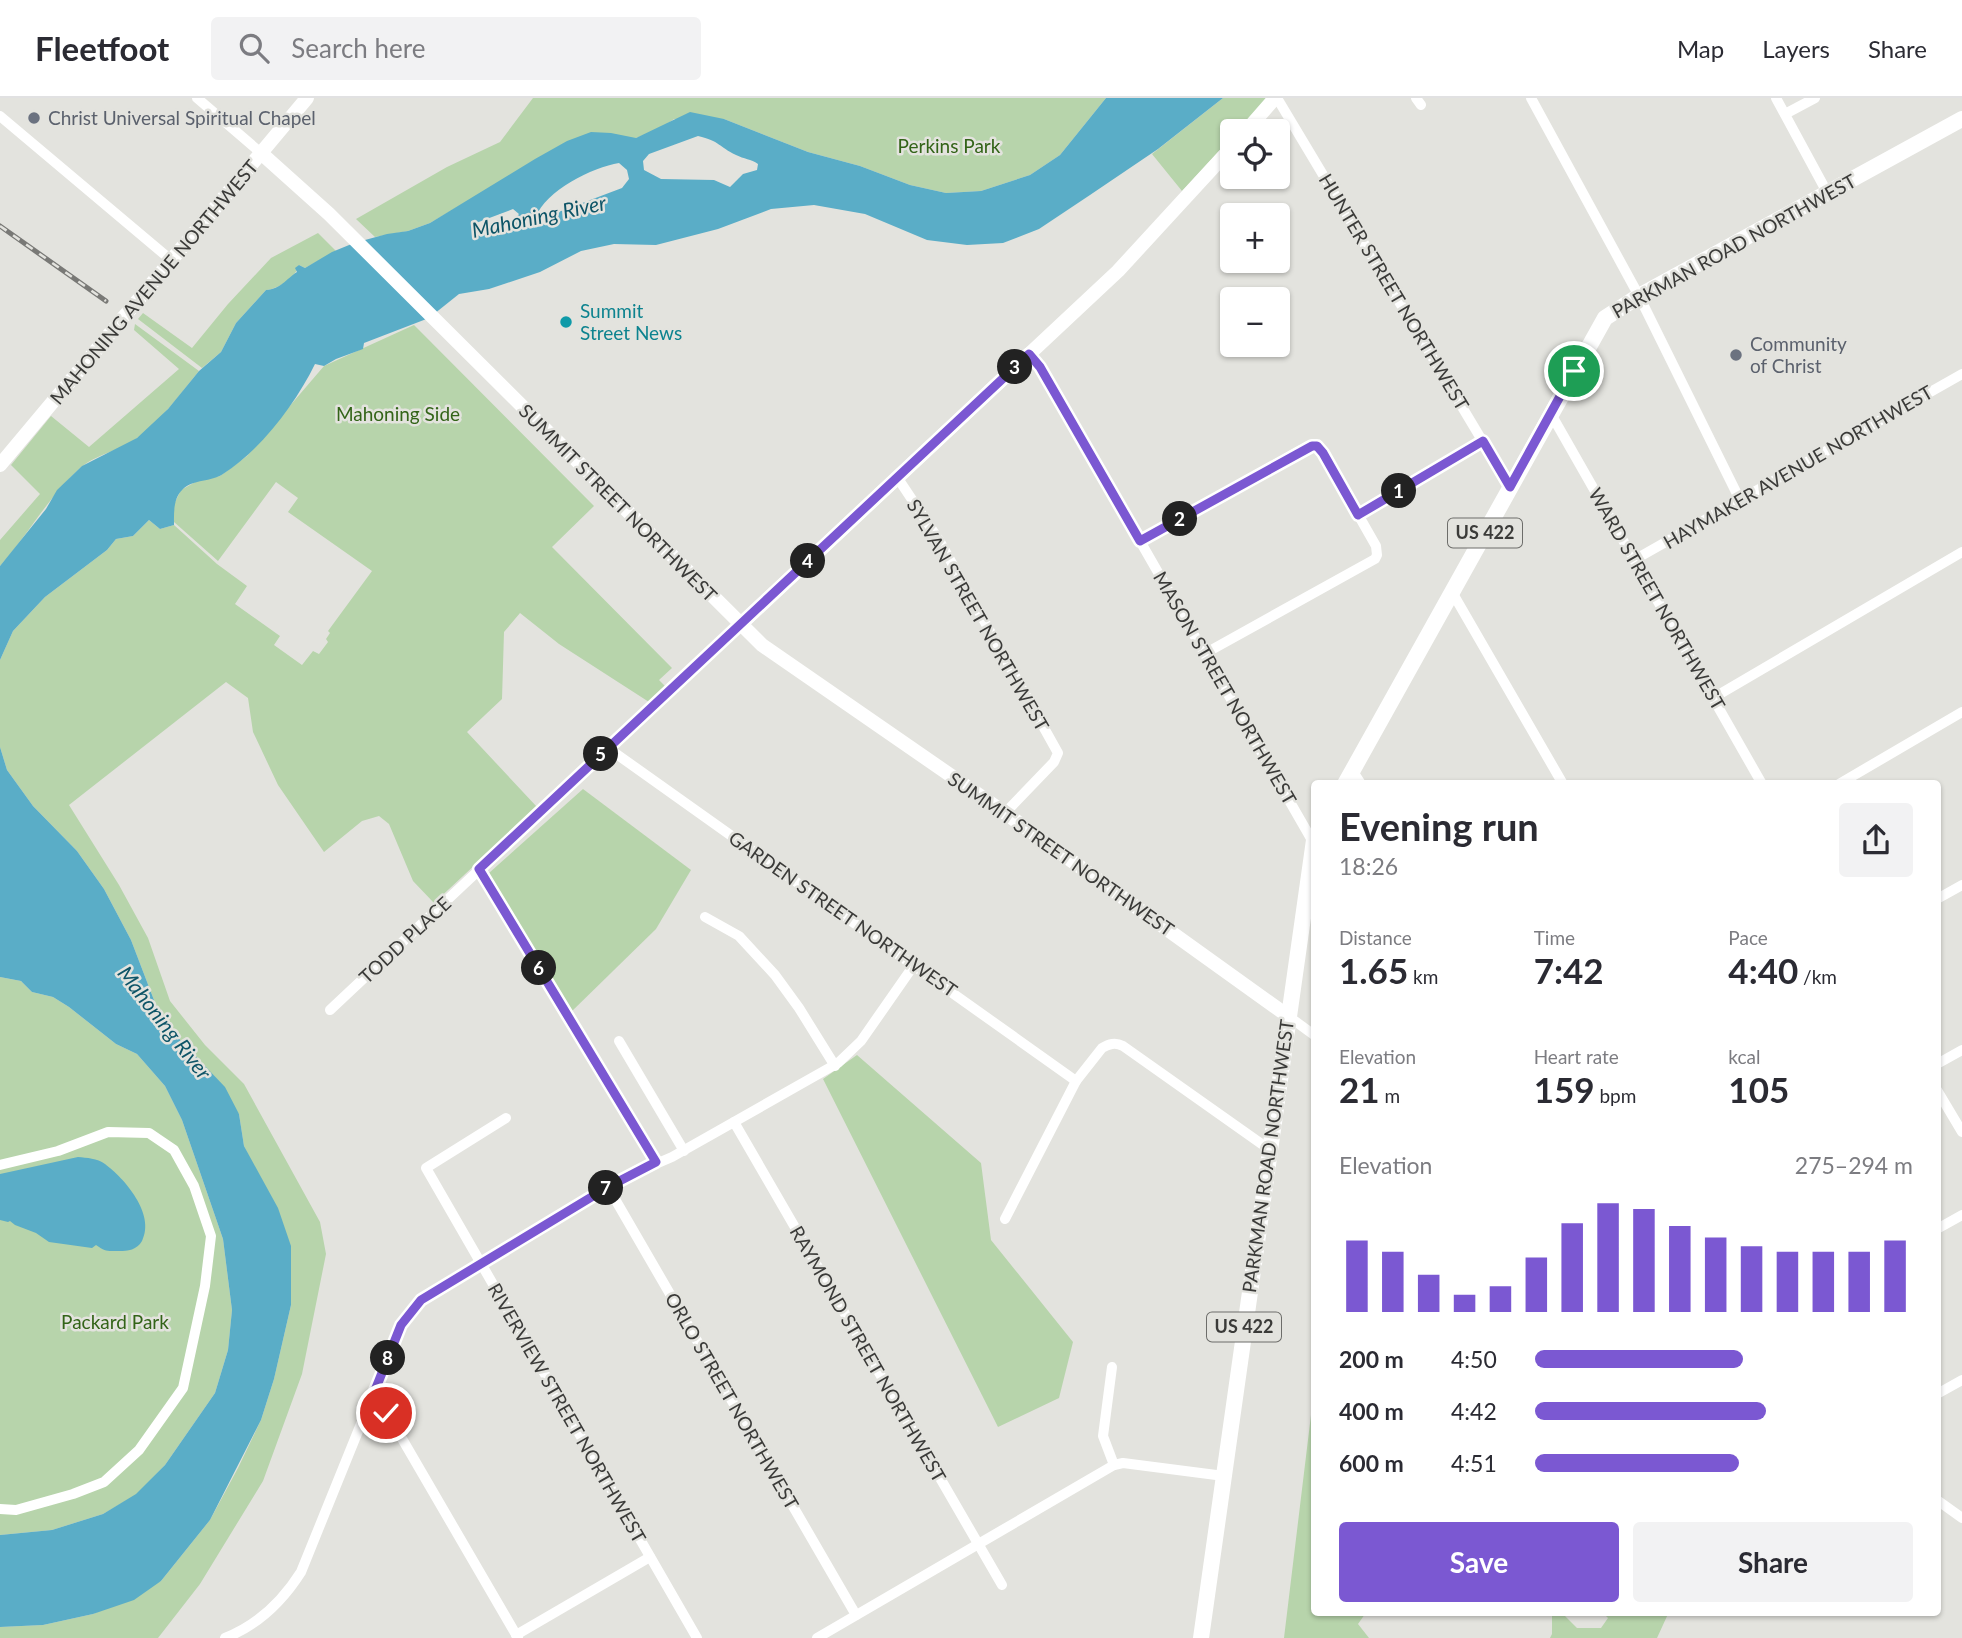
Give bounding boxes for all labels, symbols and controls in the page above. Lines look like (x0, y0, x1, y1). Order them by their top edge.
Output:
search box (211, 17, 701, 80)
text: Fleetfoot (35, 28, 169, 68)
icon: search (235, 29, 273, 67)
text: Search here (291, 32, 425, 64)
text: Map (1677, 34, 1724, 63)
text: Layers (1762, 34, 1830, 63)
text: Share (1868, 34, 1927, 63)
place label: Christ Universal Spiritual Chapel (48, 106, 316, 129)
marker: Christ Universal Spiritual Chapel (26, 110, 42, 126)
map controls (1220, 119, 1290, 357)
button: locate (1220, 119, 1290, 189)
park label: Perkins Park (898, 134, 1001, 157)
street label: MAHONING AVENUE NORTHWEST (45, 155, 263, 408)
street label: HUNTER STREET NORTHWEST (1315, 169, 1474, 414)
street label: PARKMAN ROAD NORTHWEST (1608, 169, 1860, 322)
water label: Mahoning River (469, 189, 609, 242)
button: + (1220, 203, 1290, 273)
button: − (1220, 287, 1290, 357)
place label: Summit Street News (580, 299, 682, 344)
marker: Summit Street News (558, 314, 574, 330)
place label: Community of Christ (1750, 332, 1847, 377)
pin (1544, 341, 1604, 401)
marker: Community of Christ (1728, 347, 1744, 363)
pin: 3 (998, 350, 1032, 384)
icon: arrive (1555, 352, 1593, 390)
text: 3 (1009, 355, 1020, 378)
street label: HAYMAKER AVENUE NORTHWEST (1659, 380, 1937, 553)
street label: SUMMIT STREET NORTHWEST (515, 399, 722, 606)
park label: Mahoning Side (336, 402, 460, 425)
pin: 1 (1382, 474, 1416, 508)
text: 1 (1393, 479, 1404, 502)
street label: WARD STREET NORTHWEST (1584, 483, 1731, 714)
street label: SYLVAN STREET NORTHWEST (902, 495, 1054, 735)
pin: 2 (1162, 502, 1198, 536)
text: 2 (1174, 507, 1185, 530)
road number: US 422 (1448, 519, 1522, 548)
pin: 4 (790, 544, 826, 578)
text: 4 (802, 549, 813, 572)
street label: MASON STREET NORTHWEST (1149, 567, 1302, 808)
pin: 5 (584, 736, 618, 772)
text: 5 (595, 742, 606, 765)
street label: SUMMIT STREET NORTHWEST (944, 767, 1179, 941)
text: Evening run (1339, 803, 1539, 849)
button: share (1839, 803, 1913, 877)
street label: GARDEN STREET NORTHWEST (725, 826, 962, 1001)
text: 18:26 (1339, 852, 1398, 880)
street label: TODD PLACE (354, 891, 455, 988)
text: Distance (1339, 926, 1412, 949)
text: Time (1534, 926, 1575, 949)
text: Pace (1728, 926, 1768, 949)
text: 1.65 (1339, 949, 1408, 991)
text: 7:42 (1534, 949, 1604, 991)
text: 4:40 (1728, 949, 1798, 991)
pin: 6 (522, 950, 556, 986)
text: 6 (533, 956, 544, 979)
water label: Mahoning River (113, 961, 218, 1084)
text: km (1408, 965, 1438, 988)
text: /km (1798, 965, 1837, 988)
street label: PARKMAN ROAD NORTHWEST (1237, 1018, 1298, 1294)
text: Elevation (1339, 1045, 1416, 1068)
text: Heart rate (1534, 1045, 1619, 1068)
text: kcal (1728, 1045, 1760, 1068)
text: 21 (1339, 1068, 1380, 1110)
text: 159 (1534, 1068, 1595, 1110)
text: 105 (1728, 1068, 1789, 1110)
text: m (1380, 1084, 1400, 1107)
text: bpm (1595, 1084, 1636, 1107)
text: Elevation (1339, 1151, 1432, 1179)
text: 275–294 m (1795, 1151, 1913, 1179)
pin: 7 (588, 1170, 624, 1206)
text: 7 (600, 1176, 611, 1199)
street label: RAYMOND STREET NORTHWEST (785, 1222, 951, 1486)
street label: RIVERVIEW STREET NORTHWEST (483, 1279, 651, 1547)
street label: ORLO STREET NORTHWEST (661, 1288, 804, 1513)
park label: Packard Park (61, 1310, 169, 1333)
road number: US 422 (1207, 1312, 1281, 1342)
pin: 8 (370, 1340, 406, 1376)
text: 200 m (1339, 1345, 1404, 1373)
text: 4:50 (1451, 1345, 1497, 1373)
text: 8 (382, 1346, 393, 1369)
pin (356, 1383, 416, 1443)
icon: check (367, 1394, 405, 1432)
text: 400 m (1339, 1397, 1404, 1425)
text: 4:42 (1451, 1397, 1497, 1425)
text: 600 m (1339, 1449, 1404, 1477)
text: 4:51 (1451, 1449, 1497, 1477)
button: Save (1339, 1522, 1619, 1602)
button: Share (1633, 1522, 1913, 1602)

